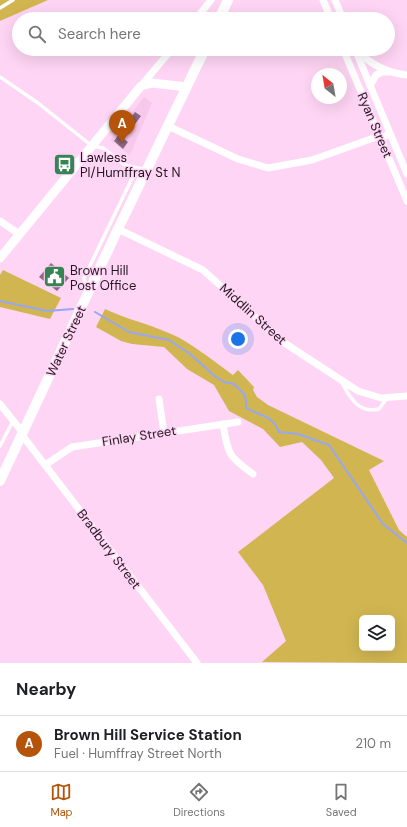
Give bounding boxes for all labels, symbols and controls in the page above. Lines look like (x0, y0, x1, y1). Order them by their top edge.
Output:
search box (12, 12, 395, 56)
icon: search (26, 23, 48, 45)
text: Search here (58, 24, 141, 44)
north arrow (311, 68, 347, 104)
street label: Ryan Street (354, 90, 396, 160)
pin: A (109, 110, 135, 143)
place label: Lawless Pl/Humffray St N (80, 149, 180, 181)
bus stop icon: Lawless Pl/Humffray St N (52, 151, 78, 177)
place label: Brown Hill Post Office (70, 262, 136, 294)
public building icon: Brown Hill Post Office (41, 264, 67, 290)
street label: Middlin Street (216, 280, 290, 348)
street label: Water Street (42, 303, 90, 379)
your location (228, 329, 248, 349)
street label: Finlay Street (101, 422, 177, 450)
street label: Bradbury Street (73, 506, 145, 592)
map controls (359, 615, 395, 651)
button: layers (359, 615, 395, 651)
text: Nearby (16, 678, 76, 700)
text: Brown Hill Service Station (54, 725, 242, 745)
text: A (24, 735, 34, 752)
text: 210 m (356, 735, 391, 752)
text: Fuel · Humffray Street North (54, 745, 222, 762)
tab: Map (50, 781, 73, 819)
tab: Directions (173, 781, 225, 819)
tab: Saved (326, 781, 357, 819)

